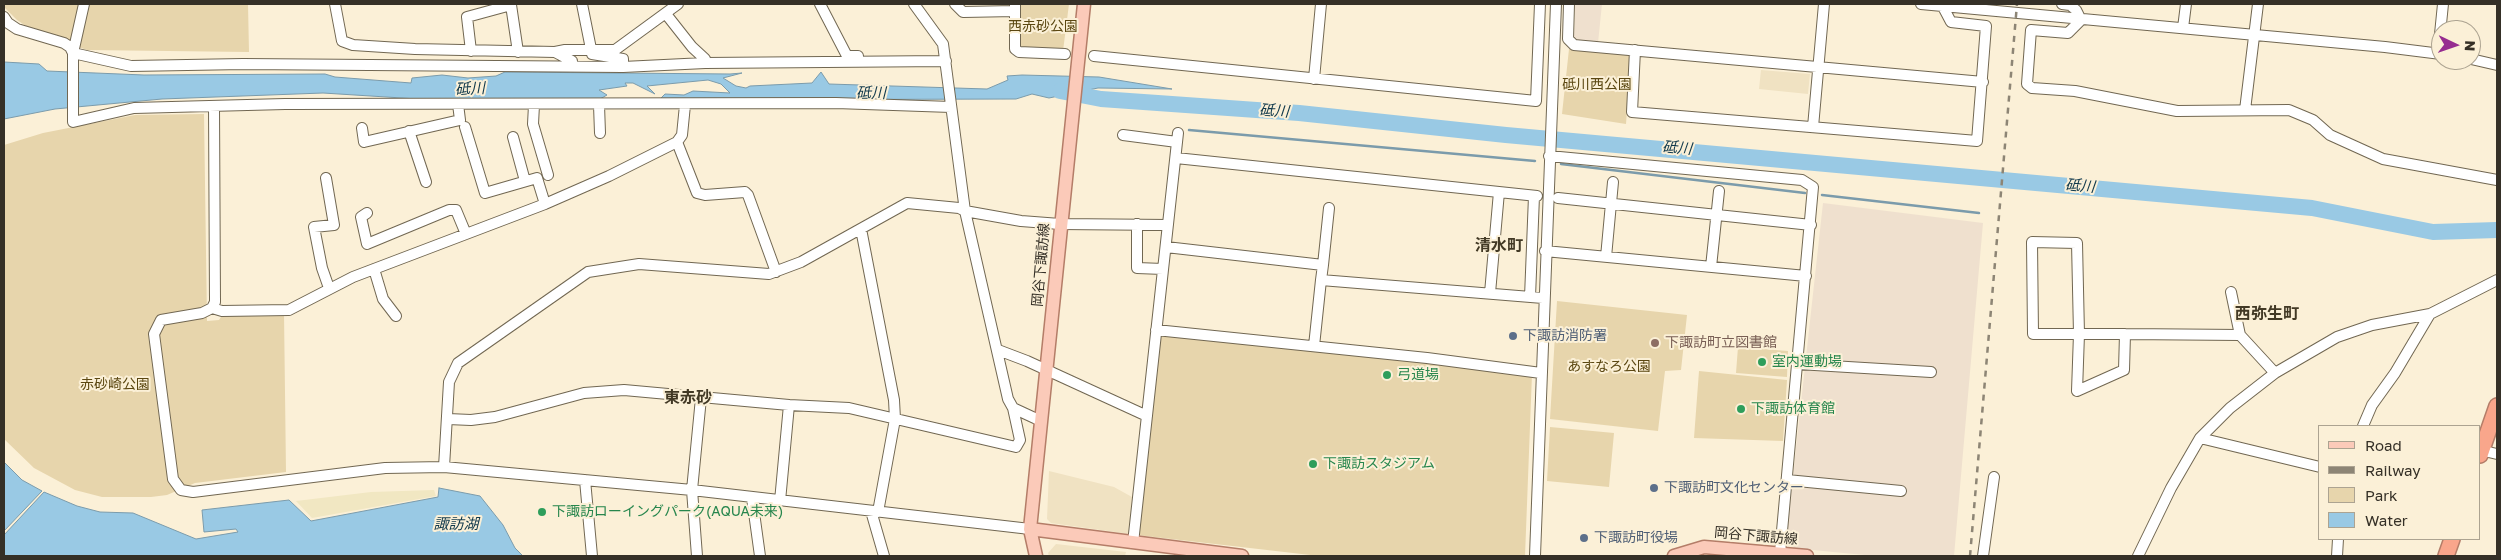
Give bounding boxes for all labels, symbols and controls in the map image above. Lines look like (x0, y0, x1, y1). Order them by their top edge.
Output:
park label: 西赤砂公園 (1008, 19, 1078, 35)
north arrow (2431, 20, 2481, 70)
text: N (2462, 40, 2479, 52)
park label: 砥川西公園 (1562, 77, 1632, 93)
water label: 砥川 (455, 79, 485, 99)
water label: 砥川 (856, 84, 886, 102)
water label: 砥川 (1258, 101, 1290, 121)
water label: 砥川 (1661, 138, 1693, 158)
water label: 砥川 (2064, 176, 2096, 196)
street label: 岡谷下諏訪線 (1029, 222, 1053, 308)
district label: 清水町 (1475, 236, 1523, 256)
district label: 西弥生町 (2235, 304, 2299, 324)
place label: 下諏訪消防署 (1523, 328, 1607, 344)
marker: 下諏訪消防署 (1507, 330, 1519, 342)
place label: 下諏訪町立図書館 (1665, 335, 1777, 351)
marker: 下諏訪町立図書館 (1649, 337, 1661, 349)
place label: 室内運動場 (1772, 354, 1842, 370)
marker: 室内運動場 (1756, 356, 1768, 368)
park label: あすなろ公園 (1567, 359, 1651, 375)
place label: 弓道場 (1397, 367, 1439, 383)
marker: 弓道場 (1381, 369, 1393, 381)
park label: 赤砂崎公園 (80, 377, 150, 393)
district label: 東赤砂 (664, 388, 712, 408)
place label: 下諏訪体育館 (1751, 401, 1835, 417)
marker: 下諏訪体育館 (1735, 403, 1747, 415)
legend (2318, 425, 2481, 540)
text: Road (2365, 436, 2402, 454)
place label: 下諏訪スタジアム (1323, 456, 1435, 472)
marker: 下諏訪スタジアム (1307, 458, 1319, 470)
text: Railway (2365, 461, 2421, 479)
place label: 下諏訪町文化センター (1664, 480, 1804, 496)
marker: 下諏訪町文化センター (1648, 482, 1660, 494)
text: Park (2365, 486, 2397, 504)
place label: 下諏訪ローイングパーク(AQUA未来) (552, 504, 783, 520)
marker: 下諏訪ローイングパーク(AQUA未来) (536, 506, 548, 518)
text: Water (2365, 511, 2408, 529)
water label: 諏訪湖 (434, 515, 478, 533)
street label: 岡谷下諏訪線 (1713, 524, 1799, 548)
place label: 下諏訪町役場 (1594, 530, 1678, 546)
marker: 下諏訪町役場 (1578, 532, 1590, 544)

